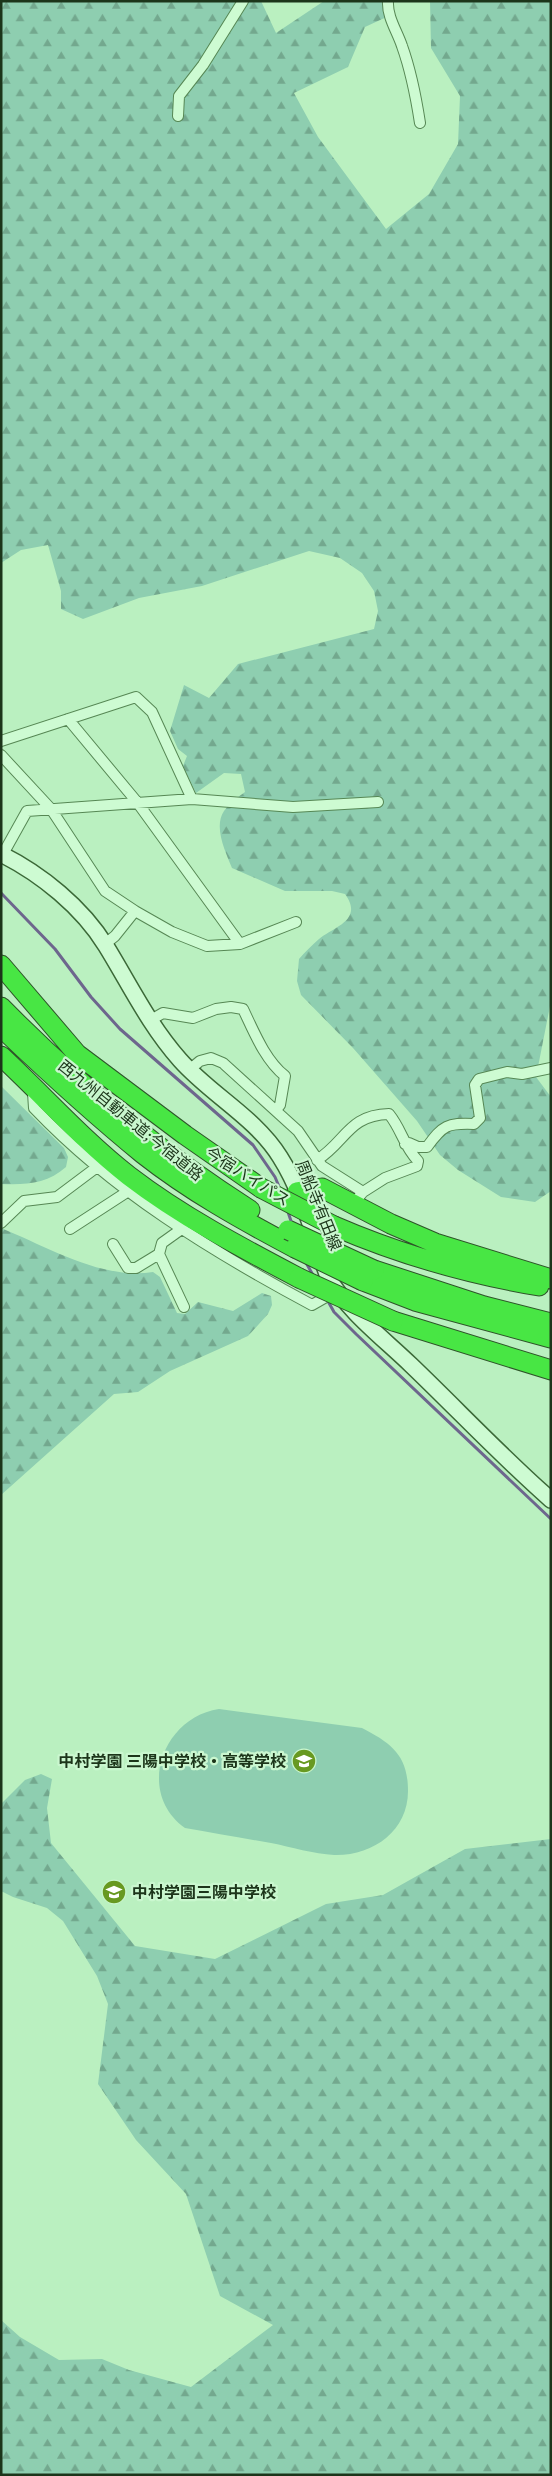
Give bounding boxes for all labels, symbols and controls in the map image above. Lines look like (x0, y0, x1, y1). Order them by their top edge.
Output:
street label: 西九州自動車道;今宿道路 (54, 1055, 208, 1185)
street label: 今宿バイパス (202, 1141, 294, 1211)
street label: 周船寺有田線 (291, 1156, 347, 1254)
school or university icon: 中村学園 三陽中学校・高等学校 (291, 1748, 317, 1774)
place label: 中村学園 三陽中学校・高等学校 (59, 1750, 286, 1772)
school or university icon: 中村学園三陽中学校 (101, 1879, 127, 1905)
place label: 中村学園三陽中学校 (132, 1881, 276, 1903)

